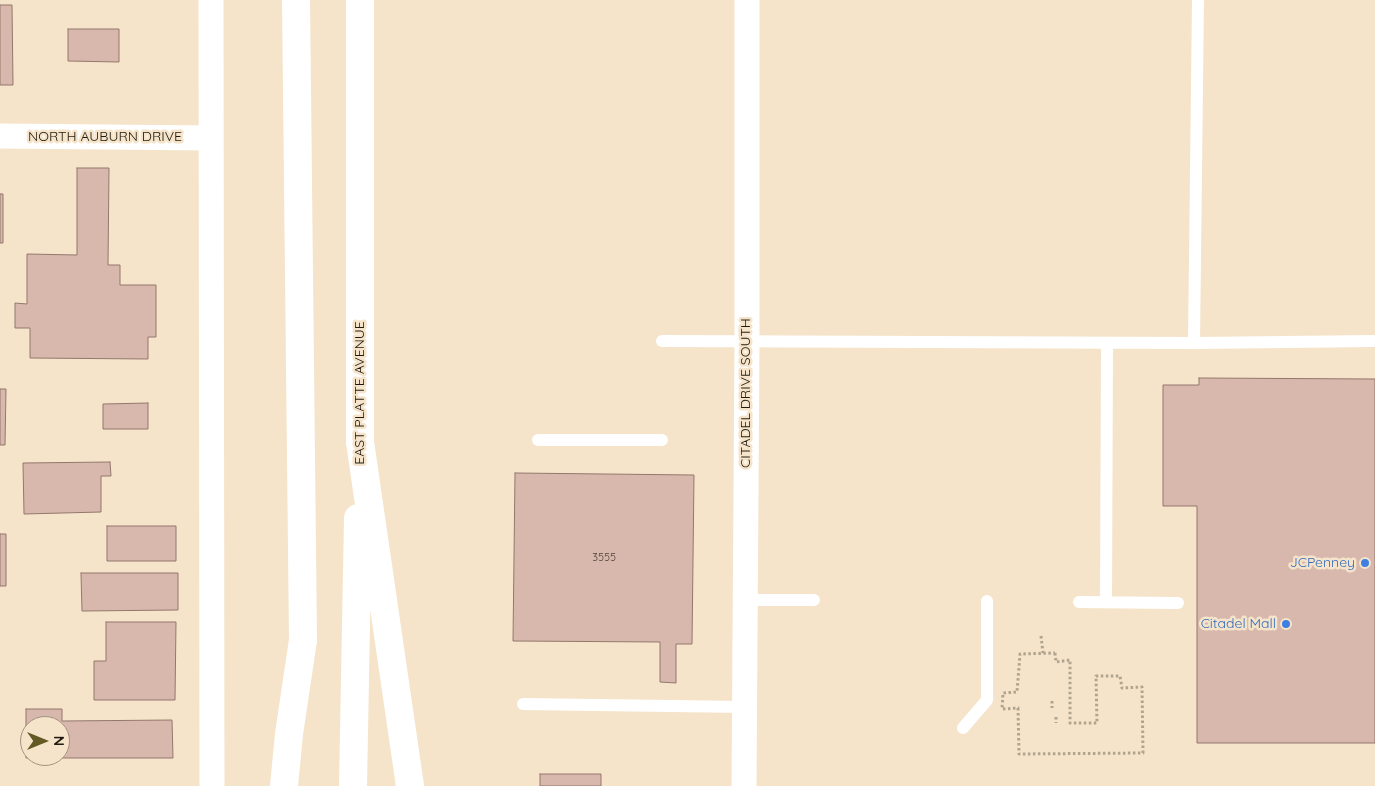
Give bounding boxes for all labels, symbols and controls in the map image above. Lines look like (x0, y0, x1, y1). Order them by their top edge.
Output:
street label: NORTH AUBURN DRIVE (28, 129, 182, 145)
street label: CITADEL DRIVE SOUTH (738, 318, 754, 468)
street label: EAST PLATTE AVENUE (352, 321, 368, 465)
house number: 3555 (592, 551, 616, 565)
place label: JCPenney (1290, 555, 1355, 571)
marker: JCPenney (1359, 557, 1371, 569)
place label: Citadel Mall (1201, 616, 1276, 632)
marker: Citadel Mall (1280, 618, 1292, 630)
north arrow (20, 716, 70, 766)
text: N (50, 736, 68, 746)

